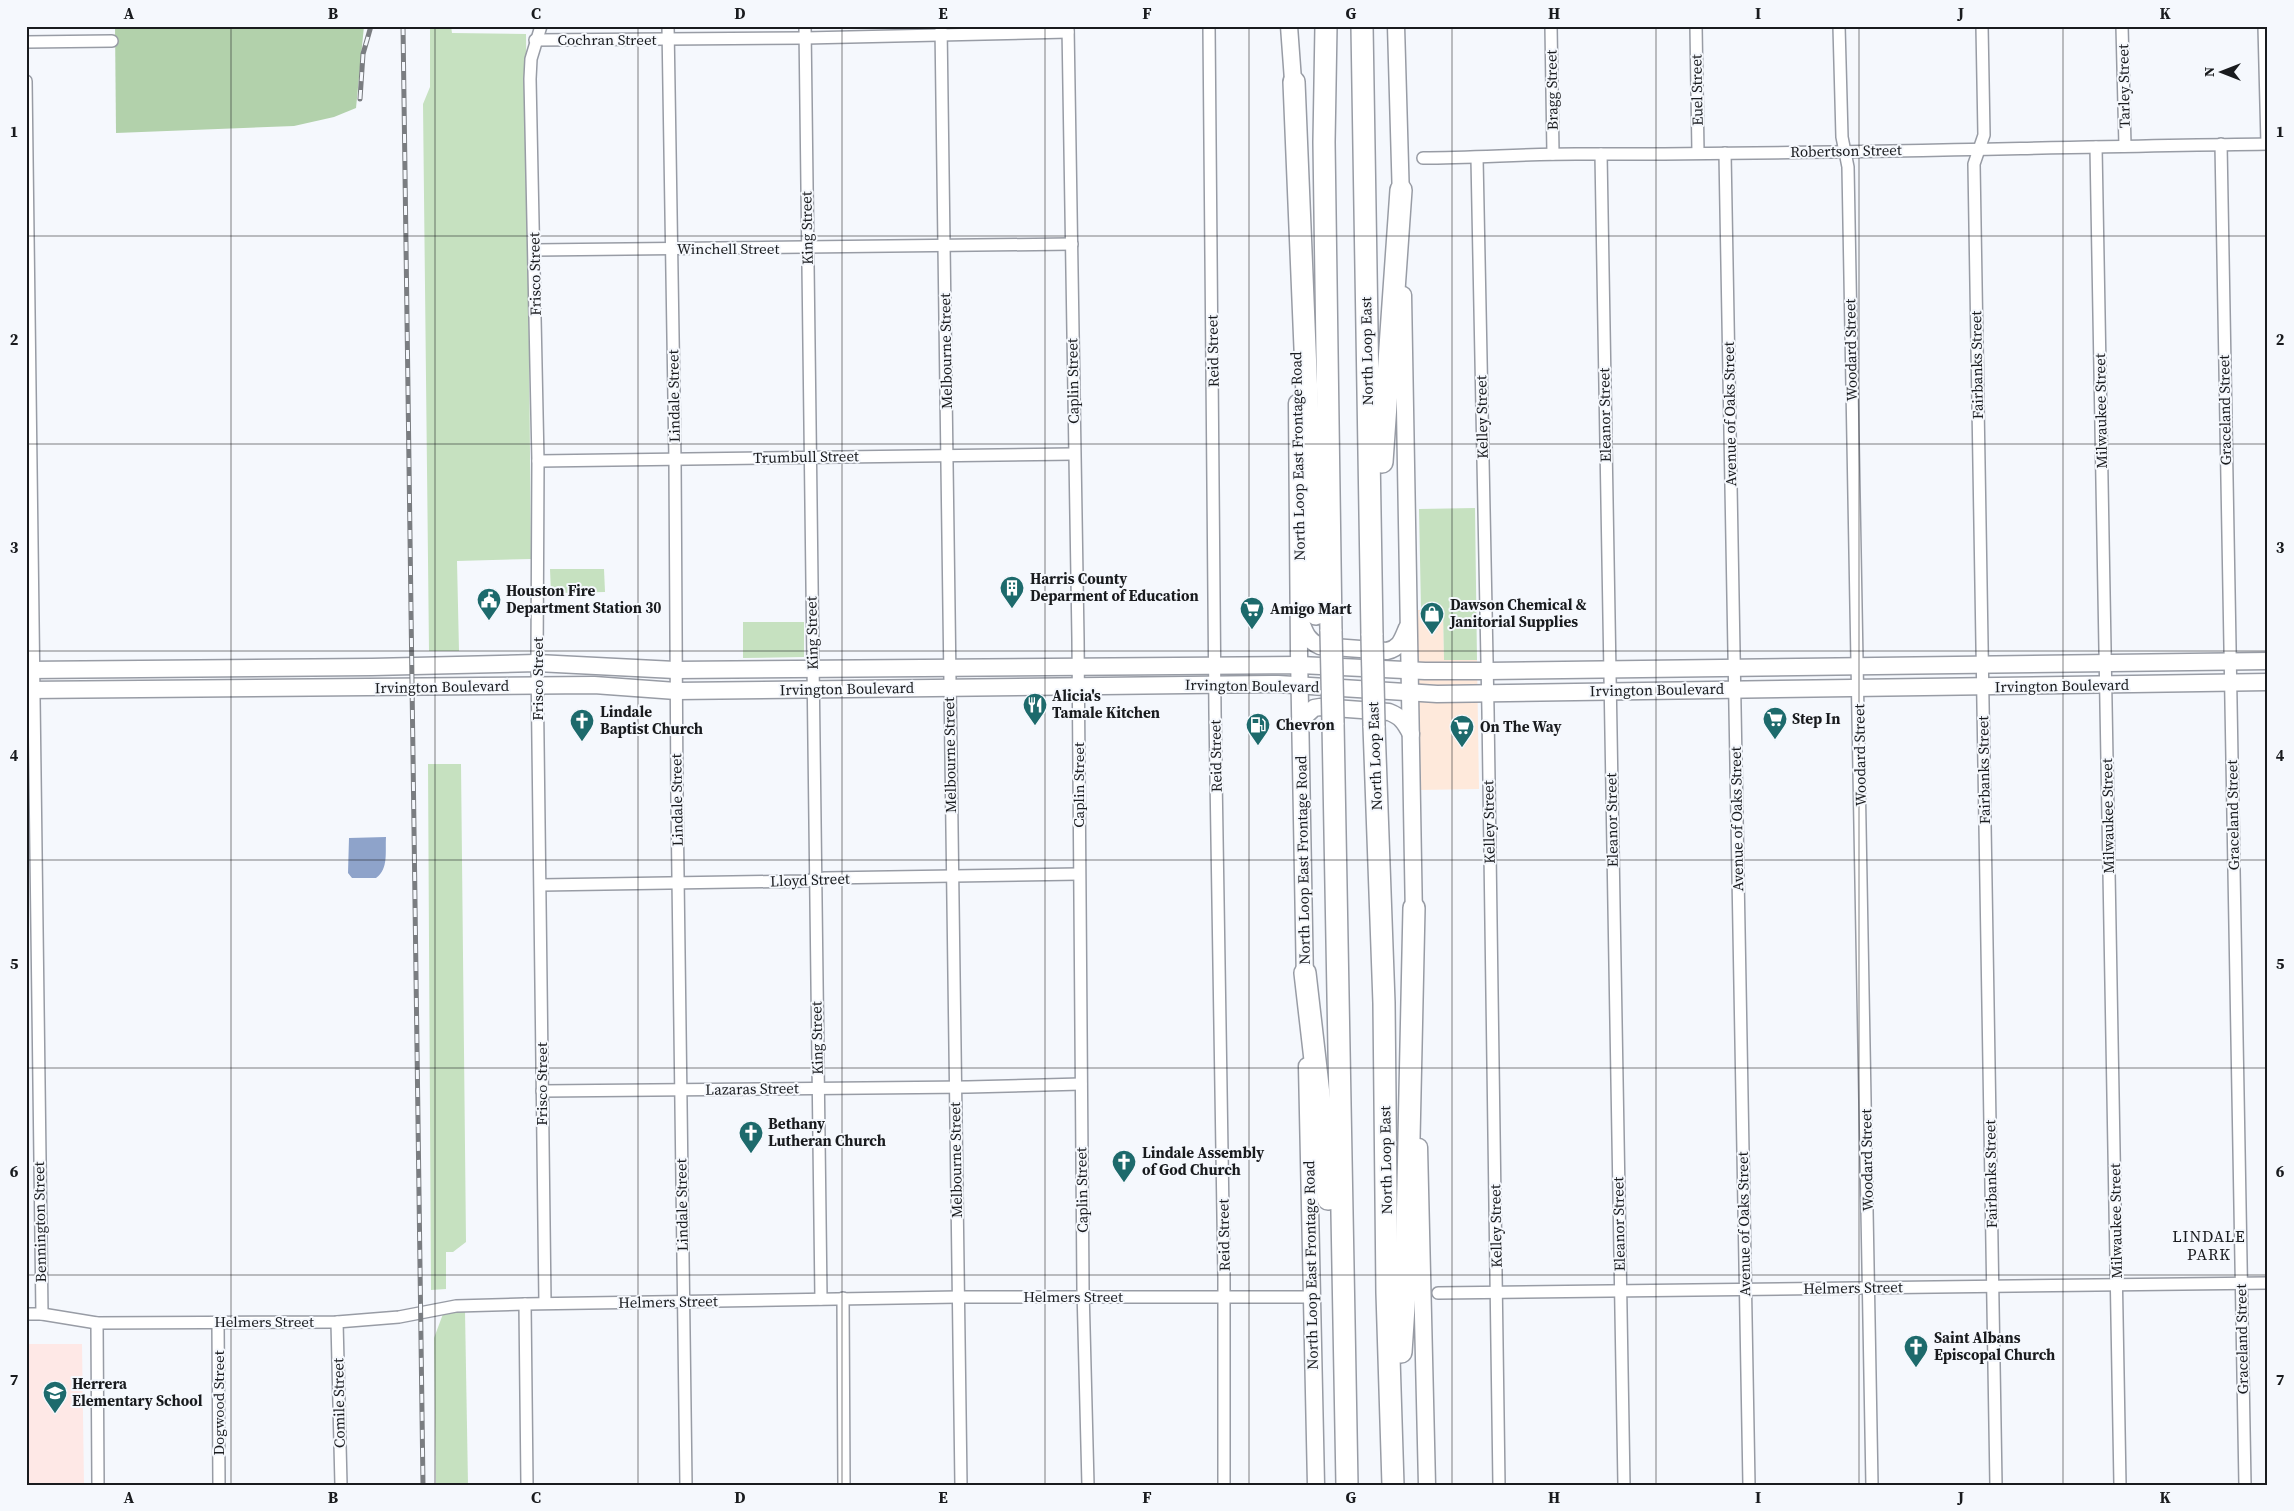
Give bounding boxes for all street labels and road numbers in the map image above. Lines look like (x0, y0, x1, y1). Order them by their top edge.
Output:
street label: Cochran Street (558, 29, 657, 50)
street label: Tarley Street (2112, 44, 2135, 128)
street label: Bragg Street (1540, 49, 1563, 131)
street label: Euel Street (1685, 54, 1708, 126)
street label: Robertson Street (1790, 139, 1902, 162)
street label: King Street (795, 191, 818, 265)
street label: Frisco Street (523, 232, 546, 316)
street label: Winchell Street (677, 238, 779, 259)
street label: Melbourne Street (934, 293, 957, 409)
street label: North Loop East (1355, 296, 1378, 406)
street label: Woodard Street (1839, 298, 1862, 402)
street label: Fairbanks Street (1965, 310, 1988, 419)
street label: Reid Street (1201, 314, 1224, 387)
street label: Caplin Street (1061, 338, 1084, 424)
street label: Avenue of Oaks Street (1718, 341, 1741, 487)
street label: Lindale Street (662, 349, 685, 443)
street label: North Loop East Frontage Road (1285, 351, 1310, 561)
street label: Milwaukee Street (2089, 353, 2112, 469)
street label: Graceland Street (2213, 354, 2236, 465)
street label: Eleanor Street (1593, 367, 1616, 462)
street label: Kelley Street (1470, 375, 1493, 459)
street label: Trumbull Street (753, 445, 859, 468)
street label: King Street (800, 596, 823, 670)
street label: Frisco Street (527, 637, 548, 721)
street label: Irvington Boulevard (1185, 674, 1320, 697)
street label: Irvington Boulevard (1995, 674, 2130, 697)
street label: Irvington Boulevard (375, 675, 510, 698)
street label: Irvington Boulevard (780, 677, 915, 700)
street label: Irvington Boulevard (1590, 678, 1725, 701)
street label: Melbourne Street (938, 697, 961, 813)
street label: North Loop East (1362, 701, 1387, 811)
street label: Woodard Street (1848, 703, 1871, 807)
street label: Fairbanks Street (1972, 715, 1995, 824)
street label: Reid Street (1204, 719, 1227, 792)
street label: Caplin Street (1068, 742, 1089, 828)
street label: Avenue of Oaks Street (1725, 746, 1748, 892)
street label: Lindale Street (665, 753, 688, 847)
street label: North Loop East Frontage Road (1290, 755, 1315, 965)
street label: Milwaukee Street (2096, 758, 2119, 874)
street label: Graceland Street (2221, 759, 2244, 870)
street label: Eleanor Street (1600, 772, 1623, 867)
street label: Kelley Street (1477, 780, 1500, 864)
street label: Lloyd Street (770, 868, 850, 891)
street label: King Street (805, 1001, 828, 1075)
street label: Frisco Street (531, 1042, 552, 1126)
street label: Lazaras Street (705, 1077, 799, 1100)
street label: Melbourne Street (944, 1102, 967, 1218)
street label: North Loop East (1374, 1105, 1397, 1215)
street label: Woodard Street (1855, 1108, 1878, 1212)
street label: Fairbanks Street (1979, 1119, 2002, 1228)
street label: Caplin Street (1070, 1147, 1093, 1233)
street label: Avenue of Oaks Street (1732, 1151, 1755, 1297)
street label: Lindale Street (670, 1158, 693, 1252)
street label: North Loop East Frontage Road (1298, 1160, 1323, 1370)
street label: Bennington Street (28, 1161, 51, 1283)
street label: Milwaukee Street (2104, 1163, 2127, 1279)
street label: Eleanor Street (1607, 1176, 1630, 1271)
street label: Kelley Street (1484, 1184, 1507, 1268)
street label: Reid Street (1212, 1198, 1235, 1271)
street label: Helmers Street (1803, 1276, 1903, 1299)
street label: Graceland Street (2230, 1283, 2253, 1394)
street label: Helmers Street (1023, 1286, 1123, 1307)
street label: Helmers Street (618, 1290, 718, 1313)
street label: Helmers Street (214, 1311, 314, 1332)
street label: Dogwood Street (208, 1350, 229, 1456)
street label: Comile Street (327, 1358, 350, 1448)

